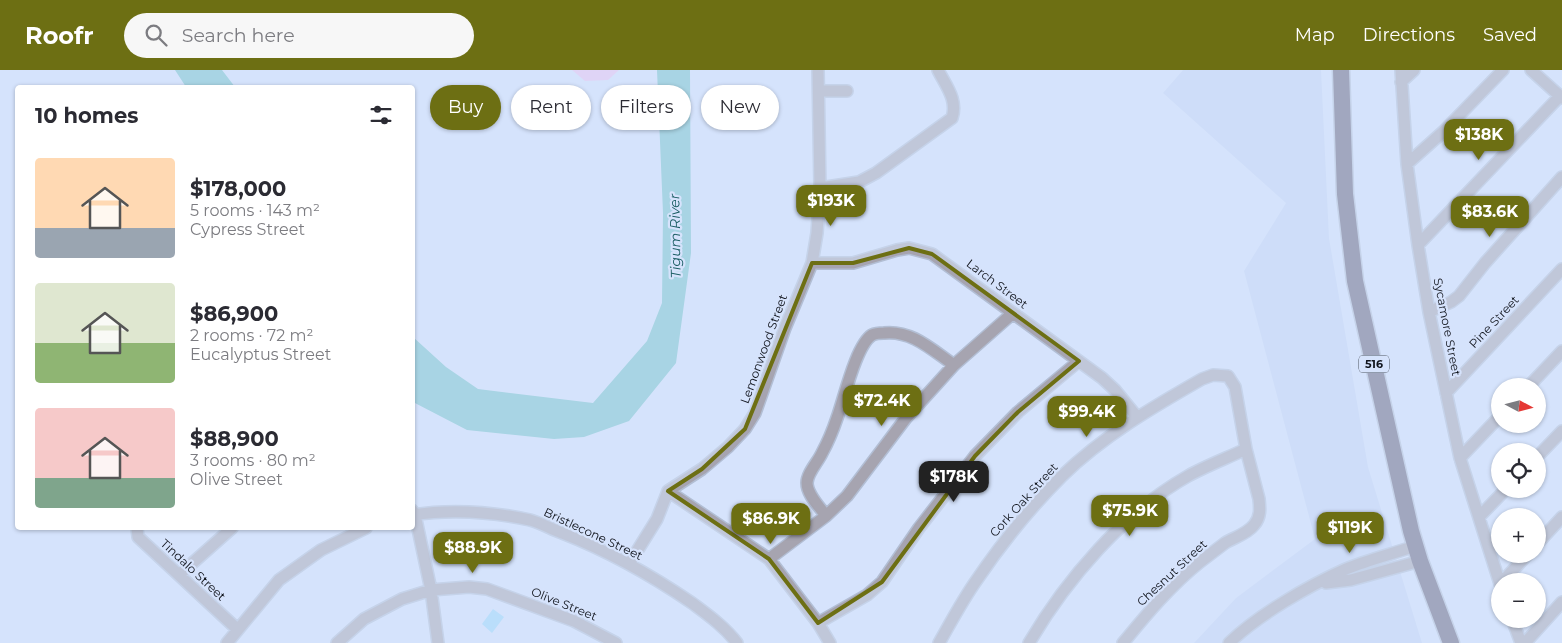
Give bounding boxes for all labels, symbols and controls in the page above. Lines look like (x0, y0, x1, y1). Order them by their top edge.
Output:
search box (124, 13, 474, 58)
text: Roofr (25, 21, 94, 50)
icon: search (142, 21, 170, 49)
text: Search here (182, 24, 295, 47)
text: Map (1295, 24, 1335, 46)
text: Directions (1363, 24, 1455, 46)
text: Saved (1483, 24, 1537, 46)
chip: Buy (430, 85, 501, 130)
chip: Rent (511, 85, 591, 130)
chip: Filters (601, 85, 691, 130)
chip: New (701, 85, 779, 130)
icon: filters (367, 101, 395, 129)
text: 10 homes (35, 103, 138, 128)
pin: $138K (1444, 118, 1514, 161)
text: $138K (1455, 125, 1503, 144)
text: $178,000 (190, 176, 286, 201)
icon: home (75, 178, 135, 238)
pin: $193K (796, 184, 866, 227)
text: $193K (807, 191, 855, 210)
water label: Tigum River (665, 193, 685, 278)
pin: $83.6K (1449, 196, 1531, 238)
text: 5 rooms · 143 m² (190, 201, 320, 220)
text: $83.6K (1462, 202, 1518, 221)
text: Cypress Street (190, 220, 305, 239)
street label: Larch Street (964, 256, 1031, 312)
street label: Sycamore Street (1431, 277, 1464, 377)
street label: Lemonwood Street (737, 292, 790, 406)
street label: Pine Street (1465, 292, 1522, 351)
text: $86,900 (190, 301, 278, 326)
icon: home (75, 303, 135, 363)
text: 2 rooms · 72 m² (190, 326, 313, 345)
text: Eucalyptus Street (190, 345, 331, 364)
road number: 516 (1359, 356, 1389, 372)
north arrow (1491, 378, 1546, 432)
map controls (1491, 378, 1546, 628)
pin: $72.4K (841, 384, 923, 427)
text: $72.4K (854, 391, 910, 410)
pin: $99.4K (1046, 396, 1128, 438)
text: $99.4K (1058, 402, 1116, 421)
text: $88,900 (190, 426, 279, 451)
icon: home (75, 428, 135, 488)
button: locate (1491, 443, 1546, 498)
text: 3 rooms · 80 m² (190, 451, 316, 470)
street label: Cork Oak Street (986, 459, 1061, 540)
pin: $178K (919, 460, 989, 503)
text: $178K (930, 467, 978, 486)
text: Olive Street (190, 470, 283, 489)
pin: $75.9K (1089, 494, 1171, 537)
text: $75.9K (1102, 501, 1158, 520)
pin: $86.9K (730, 502, 812, 545)
street label: Bristlecone Street (541, 504, 645, 563)
button: + (1491, 508, 1546, 563)
text: $86.9K (742, 509, 800, 528)
pin: $119K (1315, 512, 1385, 554)
text: $119K (1328, 518, 1372, 537)
pin: $88.9K (432, 532, 514, 574)
street label: Tindalo Street (158, 536, 229, 604)
street label: Chesnut Street (1134, 536, 1210, 609)
text: $88.9K (444, 538, 502, 557)
button: − (1491, 573, 1546, 628)
street label: Olive Street (529, 584, 599, 624)

